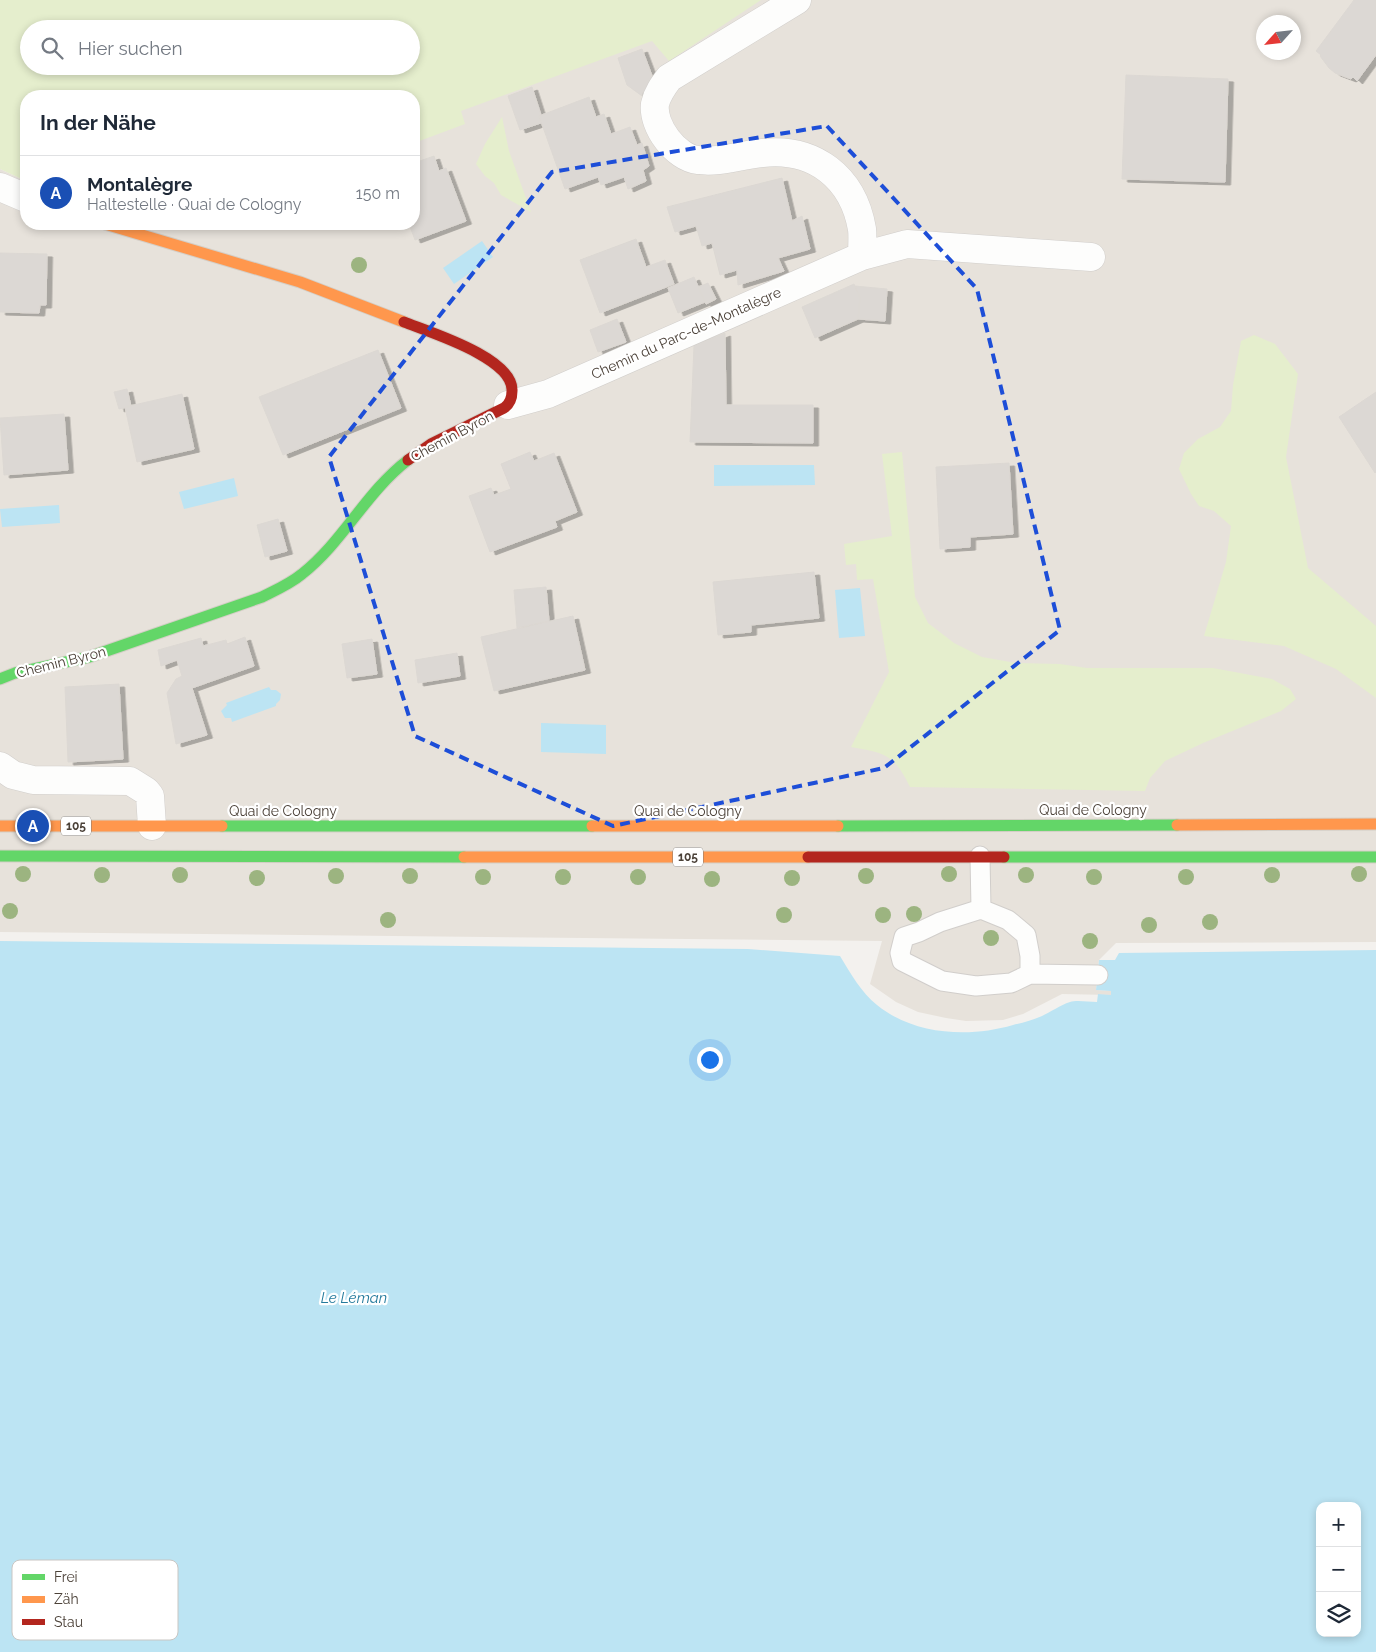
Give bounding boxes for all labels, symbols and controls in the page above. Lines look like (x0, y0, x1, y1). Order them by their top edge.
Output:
north arrow (1256, 15, 1301, 60)
search box (20, 20, 420, 75)
icon: search (38, 34, 66, 62)
text: Hier suchen (78, 37, 183, 59)
text: In der Nähe (40, 110, 156, 135)
text: Montalègre (87, 173, 192, 195)
text: A (51, 184, 61, 203)
text: 150 m (356, 184, 400, 203)
text: Haltestelle · Quai de Cologny (87, 195, 301, 214)
street label: Chemin du Parc-de-Montalègre (589, 284, 783, 382)
street label: Chemin Byron (408, 407, 496, 465)
street label: Chemin Byron (15, 643, 107, 681)
street label: Quai de Cologny (1039, 802, 1147, 818)
street label: Quai de Cologny (229, 803, 337, 819)
street label: Quai de Cologny (634, 803, 742, 819)
pin: A (17, 807, 49, 845)
road number: 105 (61, 816, 91, 836)
road number: 105 (673, 848, 703, 866)
your location (697, 1047, 723, 1073)
water label: Le Léman (321, 1289, 387, 1307)
map controls (1316, 1502, 1361, 1637)
button: + (1316, 1502, 1361, 1547)
button: − (1316, 1547, 1361, 1592)
legend (12, 1560, 178, 1640)
text: Frei (54, 1569, 78, 1585)
text: Zäh (54, 1591, 79, 1607)
button: layers (1316, 1592, 1361, 1637)
text: Stau (54, 1614, 83, 1630)

